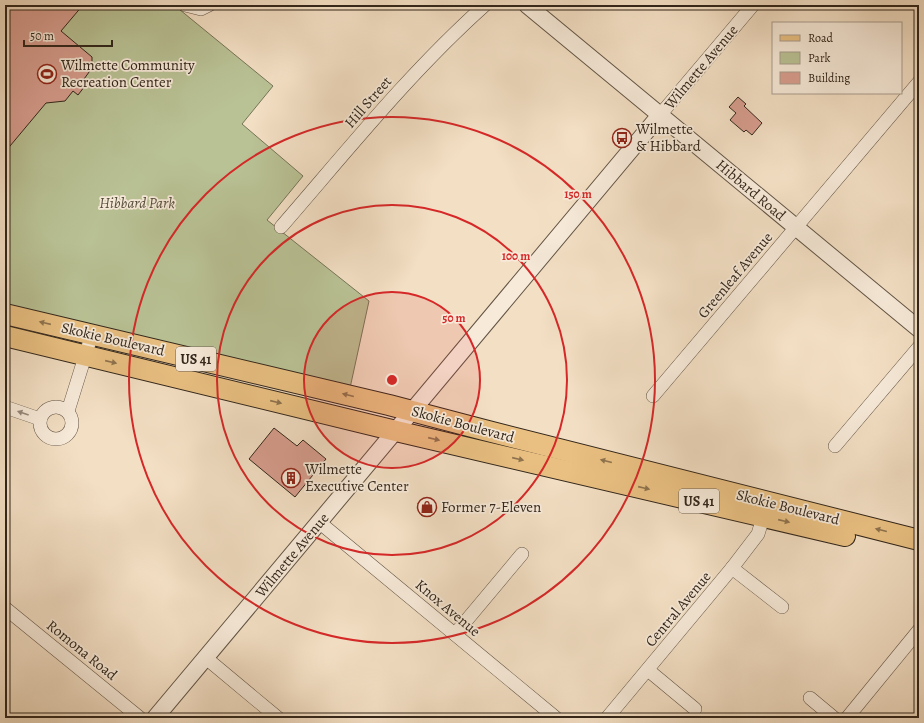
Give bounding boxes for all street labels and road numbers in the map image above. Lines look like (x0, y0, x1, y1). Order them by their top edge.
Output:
street label: Wilmette Avenue (659, 20, 742, 114)
street label: Hill Street (340, 72, 396, 132)
street label: Hibbard Road (712, 155, 791, 226)
street label: Greenleaf Avenue (693, 227, 777, 322)
street label: Skokie Boulevard (59, 317, 168, 361)
road number: US 41 (176, 347, 216, 371)
street label: Skokie Boulevard (409, 401, 518, 448)
street label: Skokie Boulevard (734, 485, 843, 530)
road number: US 41 (679, 489, 719, 513)
street label: Wilmette Avenue (250, 508, 333, 602)
street label: Central Avenue (640, 567, 716, 651)
street label: Knox Avenue (411, 575, 485, 641)
street label: Romona Road (42, 615, 122, 685)

